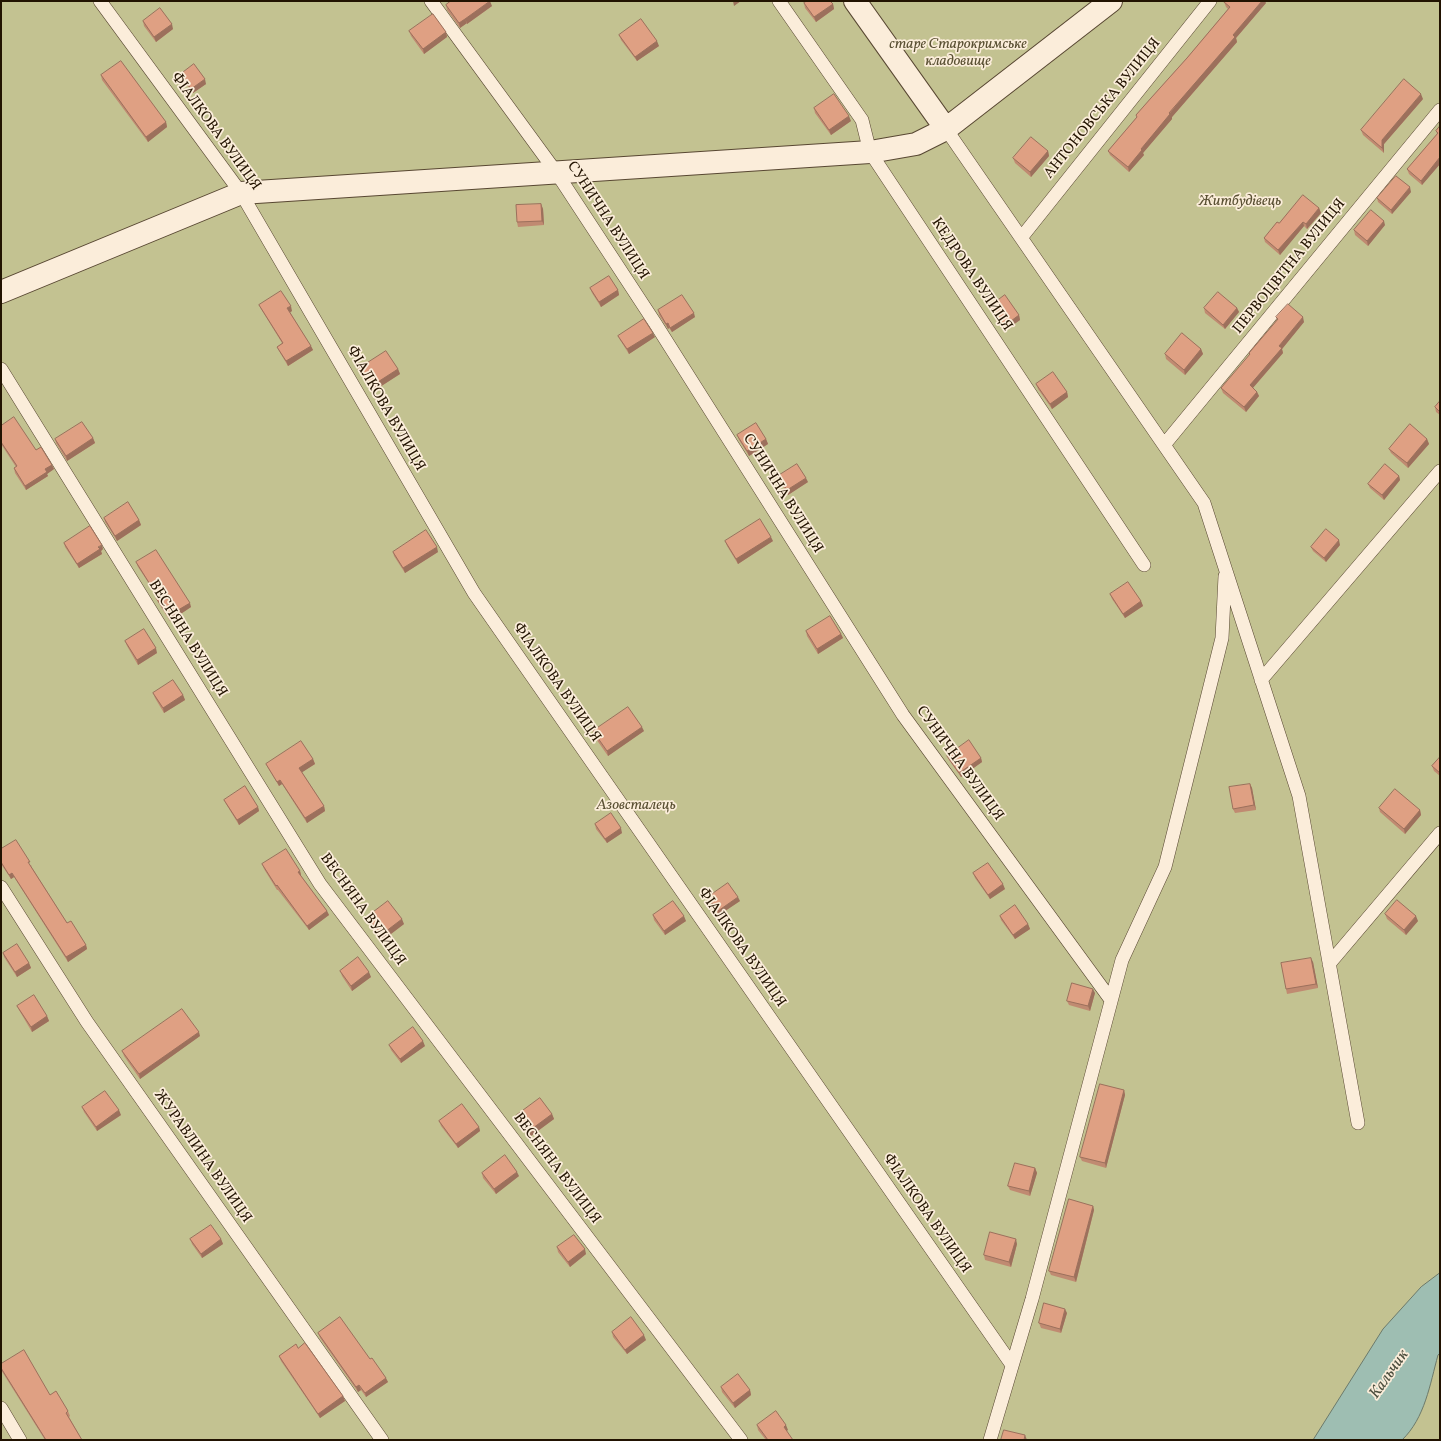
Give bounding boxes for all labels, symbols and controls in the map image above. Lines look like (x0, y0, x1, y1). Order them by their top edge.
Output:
street label: АНТОНОВСЬКА ВУЛИЦЯ (1041, 35, 1165, 183)
park label: старе Старокримське кладовище (889, 36, 1027, 71)
street label: ФІАЛКОВА ВУЛИЦЯ (166, 69, 264, 195)
street label: СУНИЧНА ВУЛИЦЯ (562, 159, 652, 283)
park label: Житбудівець (1199, 193, 1281, 211)
street label: ПЕРВОЦВІТНА ВУЛИЦЯ (1230, 196, 1350, 338)
street label: КЕДРОВА ВУЛИЦЯ (926, 215, 1016, 335)
street label: ФІАЛКОВА ВУЛИЦЯ (342, 343, 428, 475)
street label: СУНИЧНА ВУЛИЦЯ (738, 431, 826, 557)
street label: ВЕСНЯНА ВУЛИЦЯ (144, 577, 230, 701)
street label: ФІАЛКОВА ВУЛИЦЯ (508, 620, 604, 746)
street label: СУНИЧНА ВУЛИЦЯ (911, 703, 1007, 825)
park label: Азовсталець (596, 797, 676, 815)
street label: ВЕСНЯНА ВУЛИЦЯ (315, 850, 409, 970)
street label: ФІАЛКОВА ВУЛИЦЯ (693, 885, 789, 1011)
street label: ЖУРАВЛИНА ВУЛИЦЯ (149, 1087, 255, 1227)
street label: ВЕСНЯНА ВУЛИЦЯ (508, 1110, 604, 1228)
street label: ФІАЛКОВА ВУЛИЦЯ (878, 1151, 974, 1277)
water label: Кальчик (1366, 1347, 1414, 1403)

